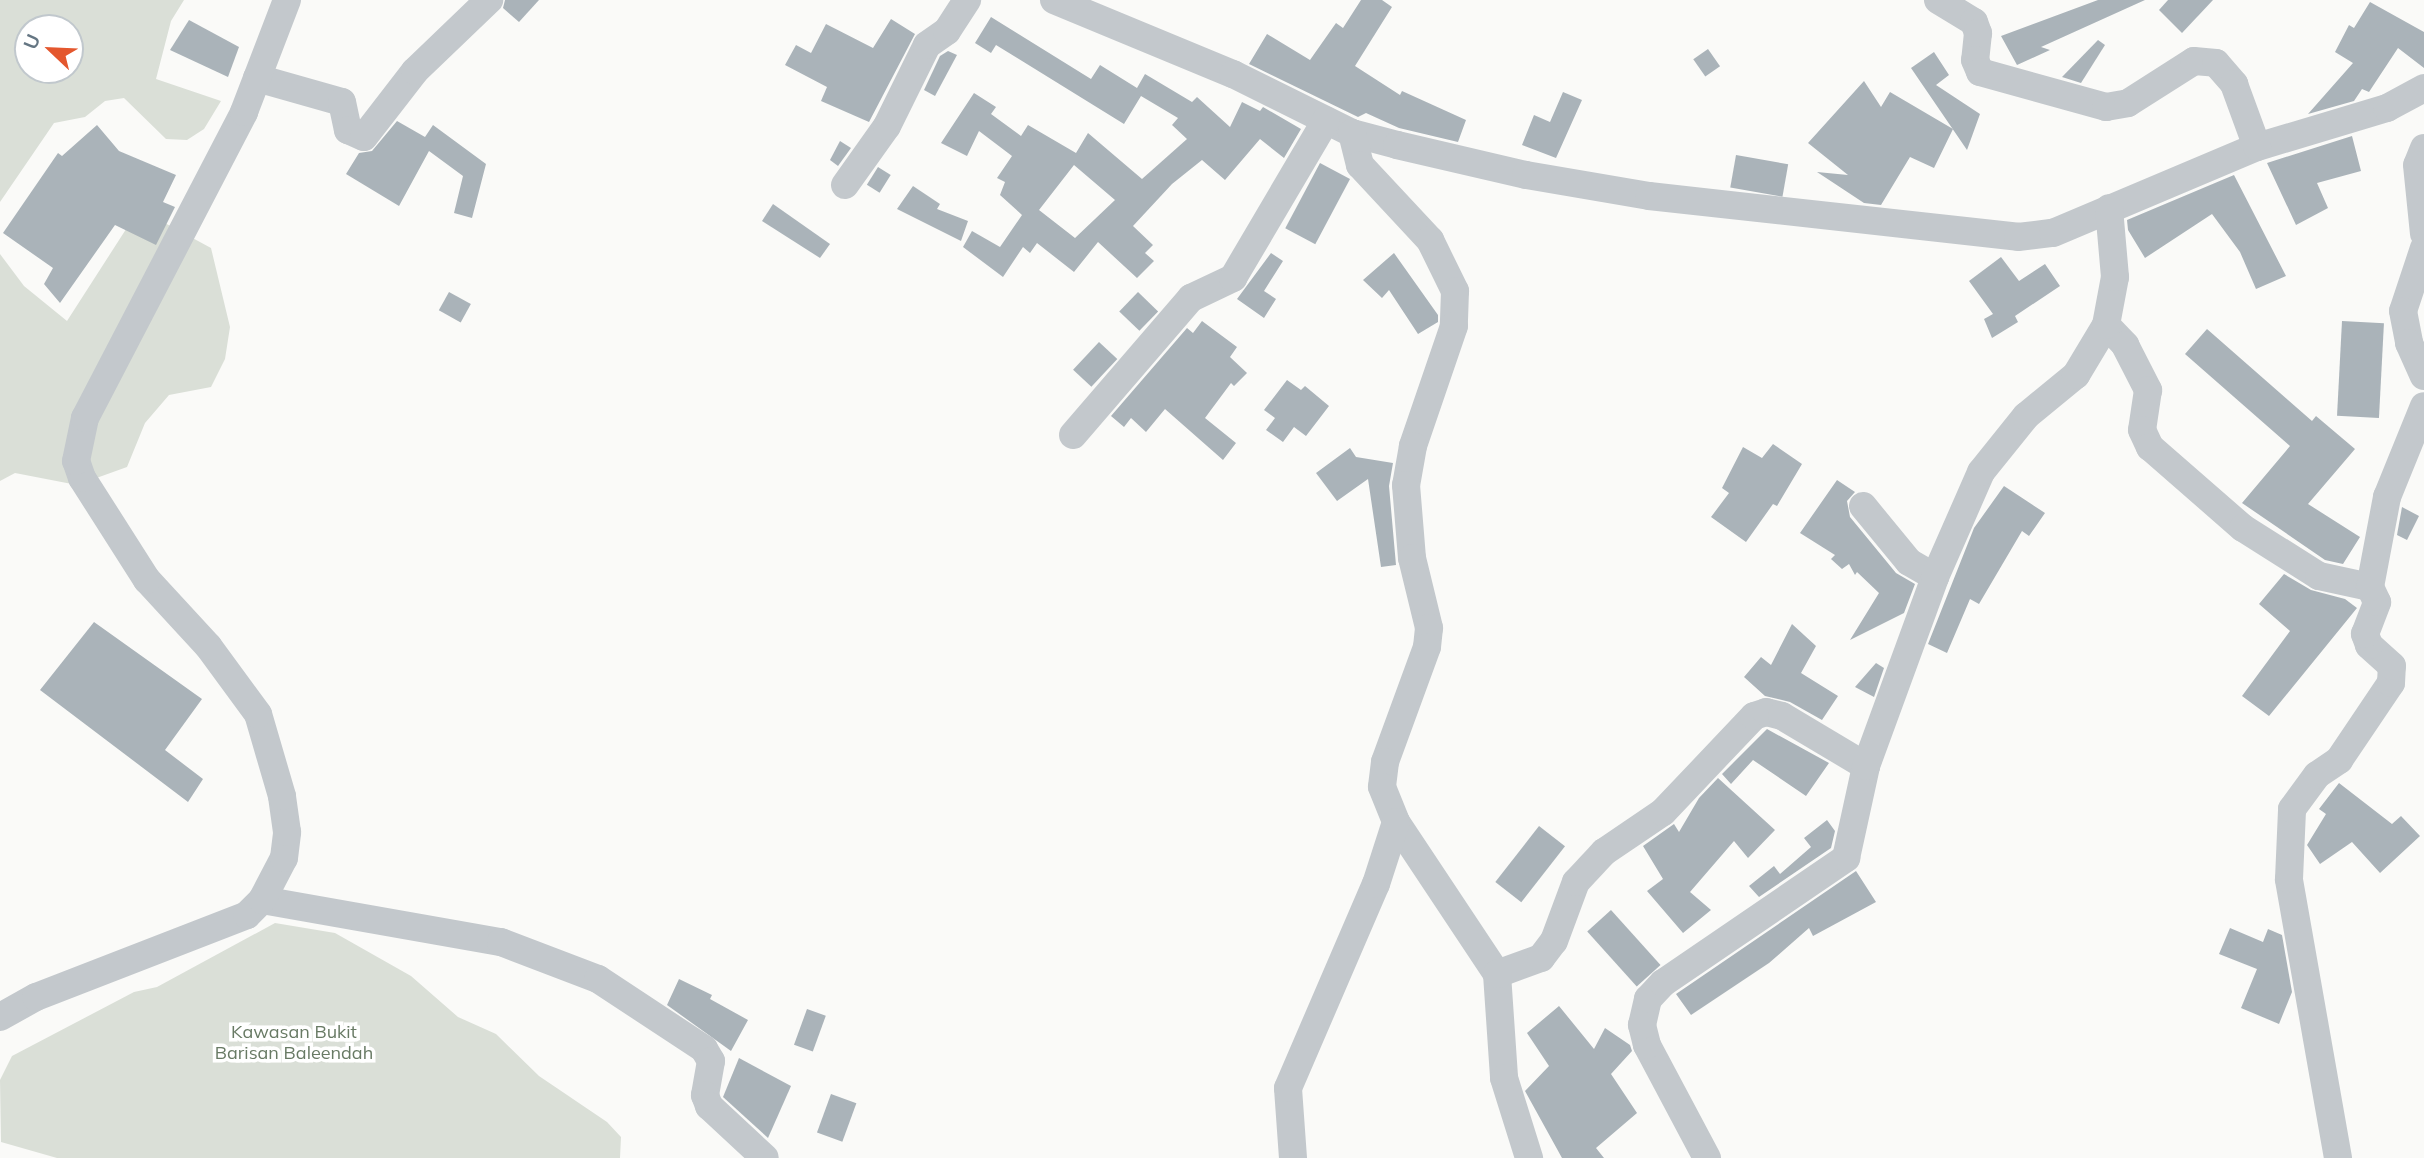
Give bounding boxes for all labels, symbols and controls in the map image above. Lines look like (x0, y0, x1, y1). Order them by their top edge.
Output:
north arrow (14, 14, 84, 84)
text: U (18, 30, 45, 53)
park label: Kawasan Bukit Barisan Baleendah (215, 1022, 373, 1064)

